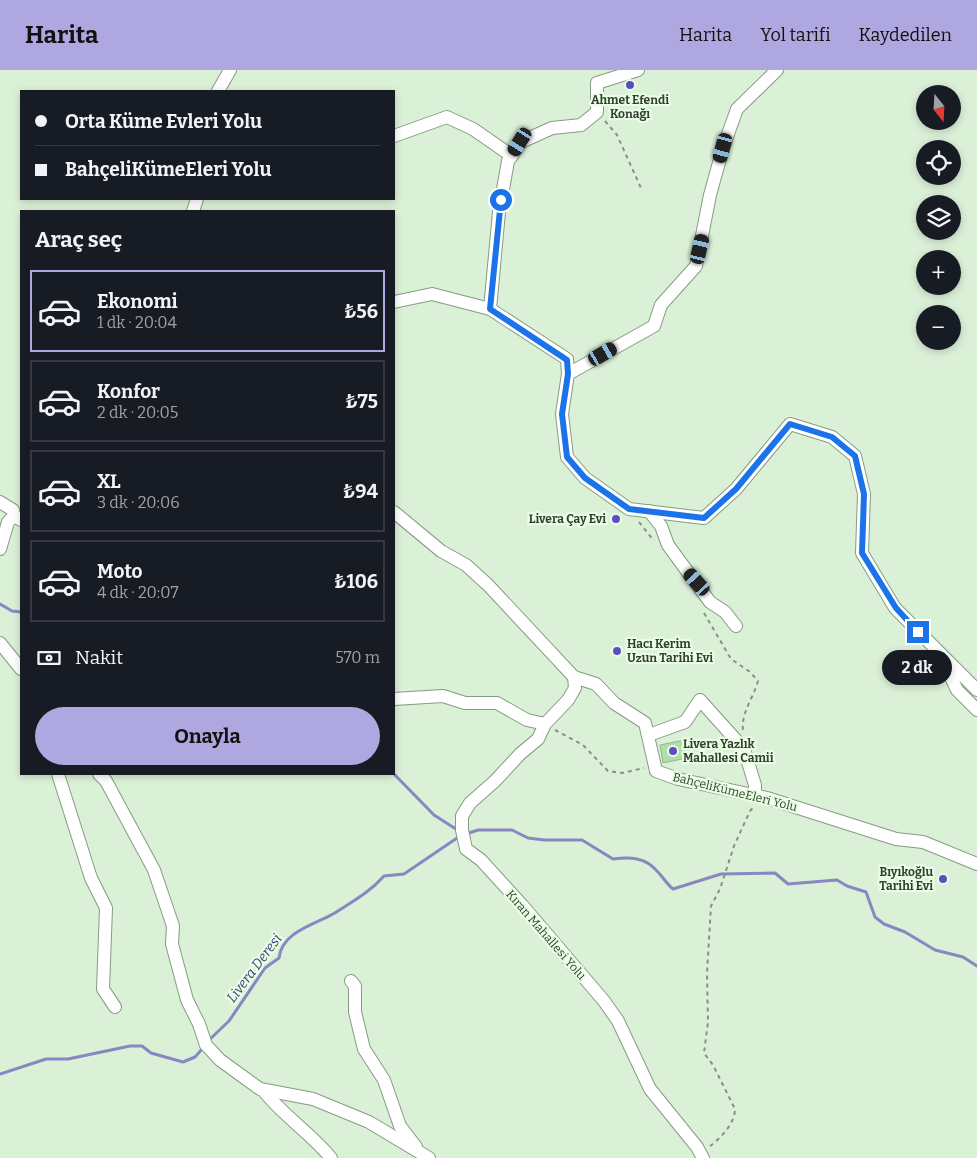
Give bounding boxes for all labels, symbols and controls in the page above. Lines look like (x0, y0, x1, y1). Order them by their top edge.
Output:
text: Harita (25, 21, 99, 49)
text: Harita (679, 24, 732, 46)
text: Yol tarifi (760, 24, 831, 46)
text: Kaydedilen (859, 24, 952, 46)
marker: Ahmet Efendi Konağı (624, 79, 636, 91)
north arrow (916, 85, 961, 130)
map controls (916, 85, 961, 350)
place label: Ahmet Efendi Konağı (591, 93, 669, 121)
text: Orta Küme Evleri Yolu (65, 110, 262, 133)
car (505, 125, 534, 159)
car (711, 132, 734, 164)
button: locate (916, 140, 961, 185)
text: BahçeliKümeEleri Yolu (65, 158, 271, 181)
route start (490, 189, 512, 211)
button: layers (916, 195, 961, 240)
text: Araç seç (35, 226, 122, 253)
car (689, 233, 710, 265)
button: + (916, 250, 961, 295)
icon: car (37, 289, 82, 334)
text: Ekonomi (97, 290, 178, 313)
text: ₺56 (344, 300, 378, 323)
button: − (916, 305, 961, 350)
text: 1 dk · 20:04 (97, 313, 177, 332)
car (586, 340, 619, 368)
icon: car (37, 379, 82, 424)
text: Konfor (97, 380, 160, 403)
text: ₺75 (345, 390, 378, 413)
text: 2 dk · 20:05 (97, 403, 178, 422)
icon: car (37, 469, 82, 514)
text: XL (97, 470, 121, 493)
text: ₺94 (342, 480, 378, 503)
text: 3 dk · 20:06 (97, 493, 180, 512)
place label: Livera Çay Evi (529, 512, 606, 526)
marker: Livera Çay Evi (610, 513, 622, 525)
icon: car (37, 559, 82, 604)
text: Moto (97, 560, 143, 583)
car (681, 566, 712, 598)
text: ₺106 (334, 570, 378, 593)
text: 4 dk · 20:07 (97, 583, 179, 602)
route end (907, 621, 929, 643)
place label: Hacı Kerim Uzun Tarihi Evi (627, 637, 713, 665)
icon: cash (35, 644, 63, 672)
marker: Hacı Kerim Uzun Tarihi Evi (611, 645, 623, 657)
text: Nakit (75, 646, 123, 669)
text: 570 m (335, 648, 380, 667)
callout: 2 dk (883, 650, 953, 684)
text: 2 dk (901, 658, 933, 677)
button: Onayla (35, 707, 380, 765)
place label: Livera Yazlık Mahallesi Camii (683, 737, 774, 765)
marker: Livera Yazlık Mahallesi Camii (667, 745, 679, 757)
street label: BahçeliKümeEleri Yolu (671, 770, 799, 814)
place label: Bıyıkoğlu Tarihi Evi (879, 865, 933, 893)
marker: Bıyıkoğlu Tarihi Evi (937, 873, 949, 885)
street label: Kıran Mahallesi Yolu (503, 887, 589, 983)
water label: Livera Deresi (223, 931, 286, 1006)

